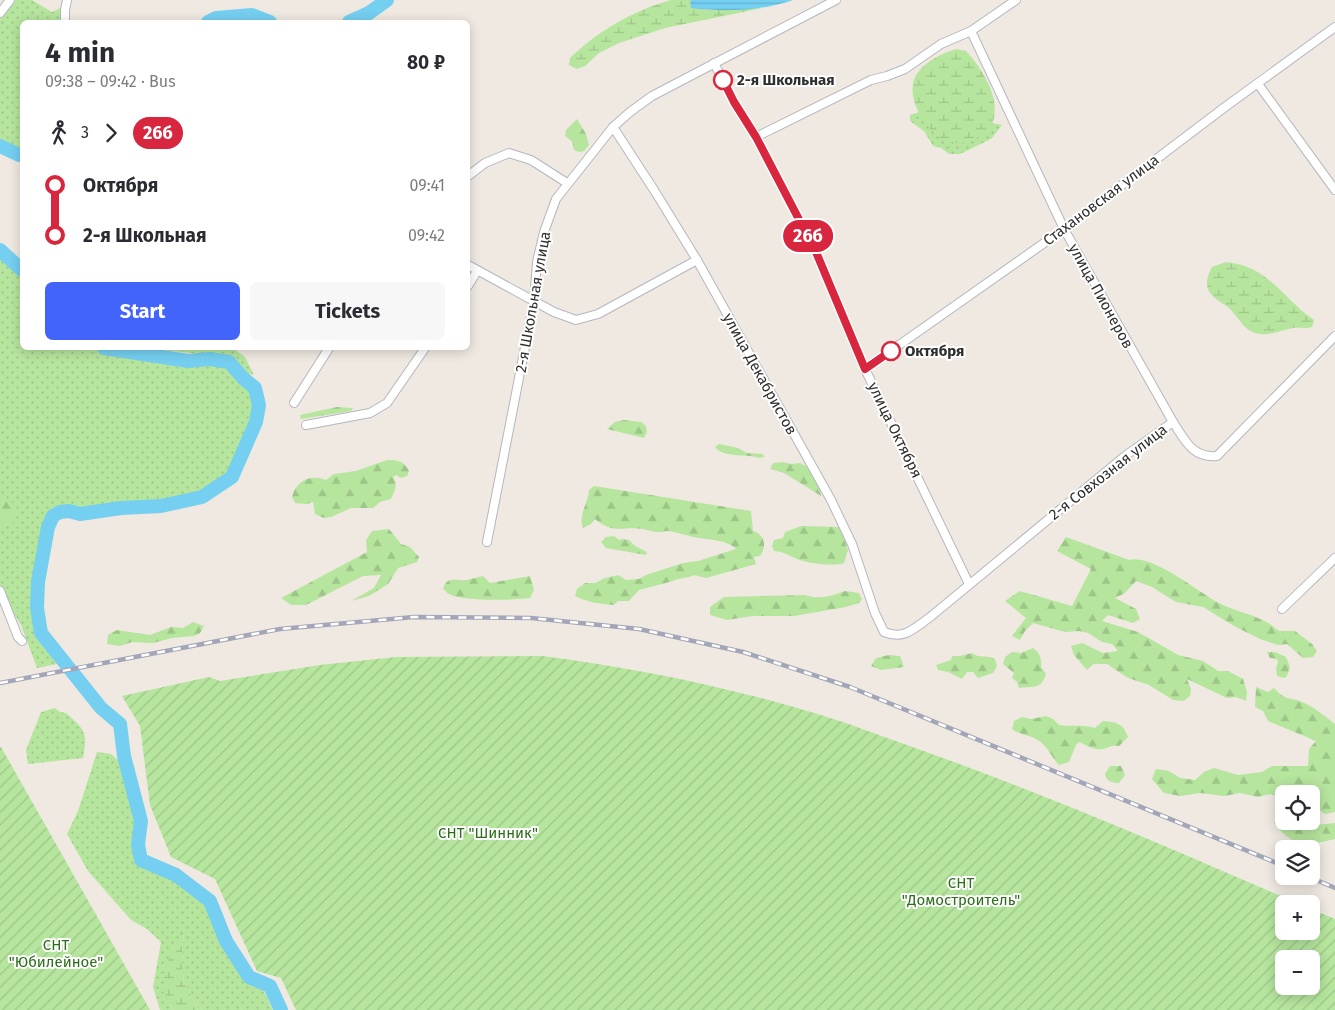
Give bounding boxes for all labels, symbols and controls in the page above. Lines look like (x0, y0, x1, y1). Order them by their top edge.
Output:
text: 4 min (45, 36, 115, 69)
text: 80 ₽ (407, 51, 445, 74)
marker: 2-я Школьная (713, 70, 733, 90)
place label: 2-я Школьная (737, 71, 835, 89)
text: 09:38 – 09:42 · Bus (45, 72, 176, 91)
icon: walk (45, 119, 73, 147)
icon: forward (97, 119, 125, 147)
text: 26б (143, 122, 173, 144)
text: 3 (81, 123, 89, 142)
street label: Стахановская улица (1040, 151, 1162, 249)
text: Октября (83, 174, 158, 197)
text: 09:41 (410, 176, 445, 195)
line badge: 26б (779, 220, 837, 252)
text: 2-я Школьная (83, 224, 207, 247)
text: 26б (793, 225, 823, 247)
text: 09:42 (408, 226, 445, 245)
street label: 2-я Школьная улица (512, 230, 554, 374)
street label: улица Пионеров (1065, 241, 1137, 351)
button: Start (45, 282, 240, 340)
button: Tickets (250, 282, 445, 340)
street label: улица Декабристов (719, 310, 801, 438)
marker: Октября (881, 341, 901, 361)
place label: Октября (905, 342, 964, 360)
street label: улица Октября (864, 379, 926, 481)
street label: 2-я Совхозная улица (1045, 420, 1171, 524)
map controls (1275, 785, 1320, 995)
button: locate (1275, 785, 1320, 830)
park label: СНТ "Шинник" (438, 824, 538, 842)
button: layers (1275, 840, 1320, 885)
park label: СНТ "Домостроитель" (902, 874, 1020, 909)
button: + (1275, 895, 1320, 940)
park label: СНТ "Юбилейное" (9, 936, 103, 971)
button: − (1275, 950, 1320, 995)

